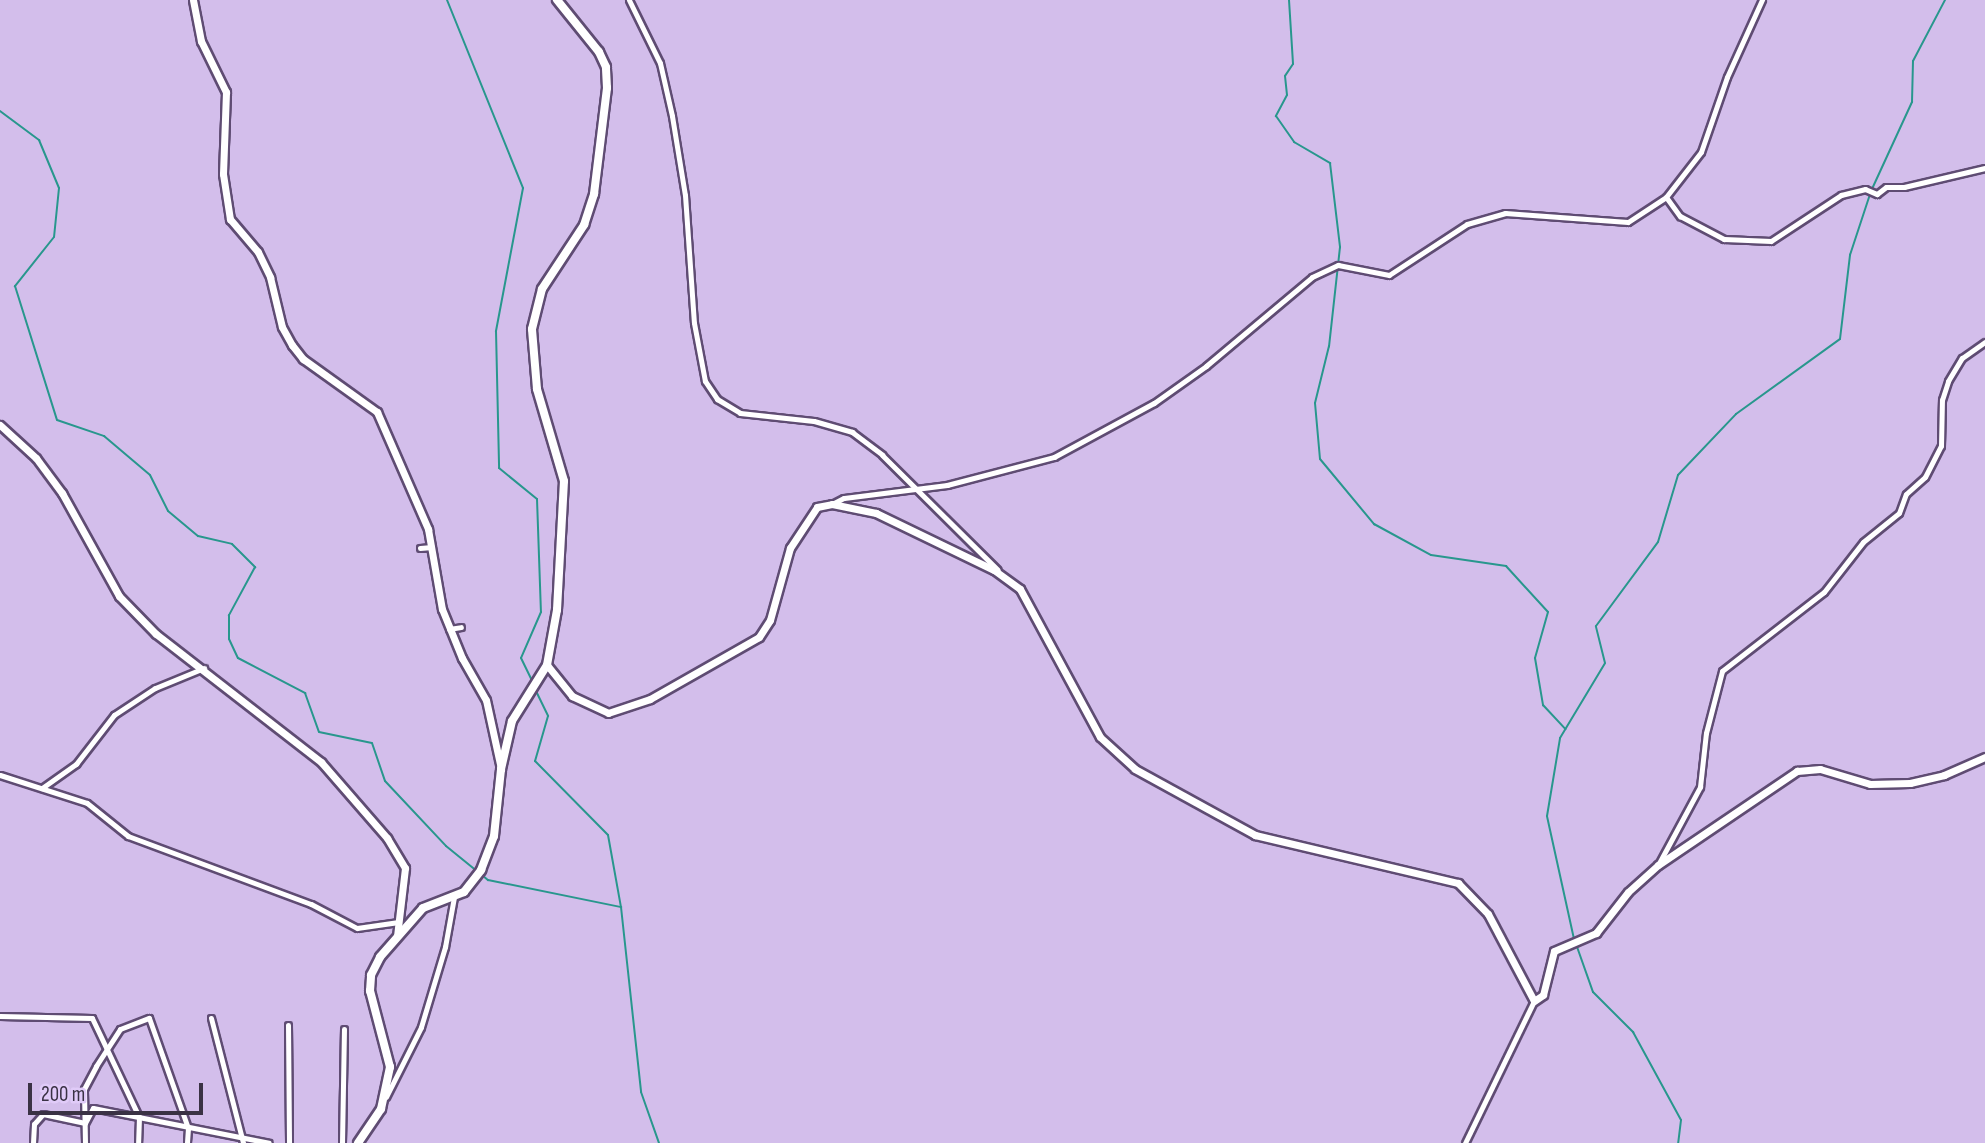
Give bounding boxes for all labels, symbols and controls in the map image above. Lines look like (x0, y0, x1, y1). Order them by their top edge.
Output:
scale bar (32, 1070, 206, 1114)
text: 200 m (41, 1082, 85, 1107)

